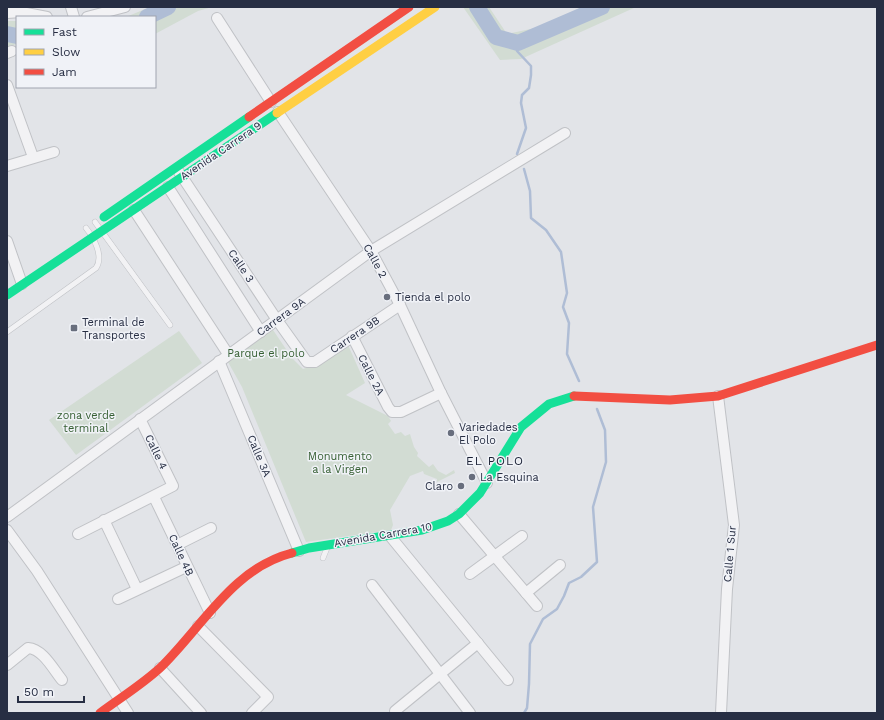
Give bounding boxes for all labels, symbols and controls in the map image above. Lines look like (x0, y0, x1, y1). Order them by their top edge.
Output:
legend (16, 16, 156, 88)
text: Fast (52, 25, 77, 39)
text: Slow (52, 45, 80, 59)
text: Jam (52, 65, 77, 79)
street label: Avenida Carrera 9 (178, 119, 264, 183)
street label: Calle 2 (360, 242, 390, 280)
street label: Calle 3 (225, 247, 257, 285)
place label: Tienda el polo (395, 291, 471, 304)
marker: Tienda el polo (382, 292, 392, 302)
street label: Carrera 9A (254, 295, 308, 339)
street label: Carrera 9B (328, 314, 382, 356)
place label: Terminal de Transportes (82, 316, 146, 342)
marker: Terminal de Transportes (69, 323, 79, 333)
park label: Parque el polo (227, 347, 305, 360)
street label: Calle 2A (355, 352, 387, 398)
park label: zona verde terminal (57, 409, 115, 435)
place label: Variedades El Polo (459, 421, 518, 447)
marker: Variedades El Polo (446, 428, 456, 438)
street label: Calle 4 (142, 432, 170, 472)
street label: Calle 3A (244, 433, 274, 479)
park label: Monumento a la Virgen (308, 450, 372, 476)
district label: EL POLO (466, 454, 524, 468)
place label: La Esquina (480, 471, 539, 484)
marker: La Esquina (467, 472, 477, 482)
place label: Claro (425, 480, 453, 493)
marker: Claro (456, 481, 466, 491)
street label: Avenida Carrera 10 (333, 520, 433, 550)
street label: Calle 1 Sur (721, 525, 739, 583)
street label: Calle 4B (166, 532, 196, 578)
scale bar (18, 678, 84, 704)
text: 50 m (24, 685, 54, 699)

